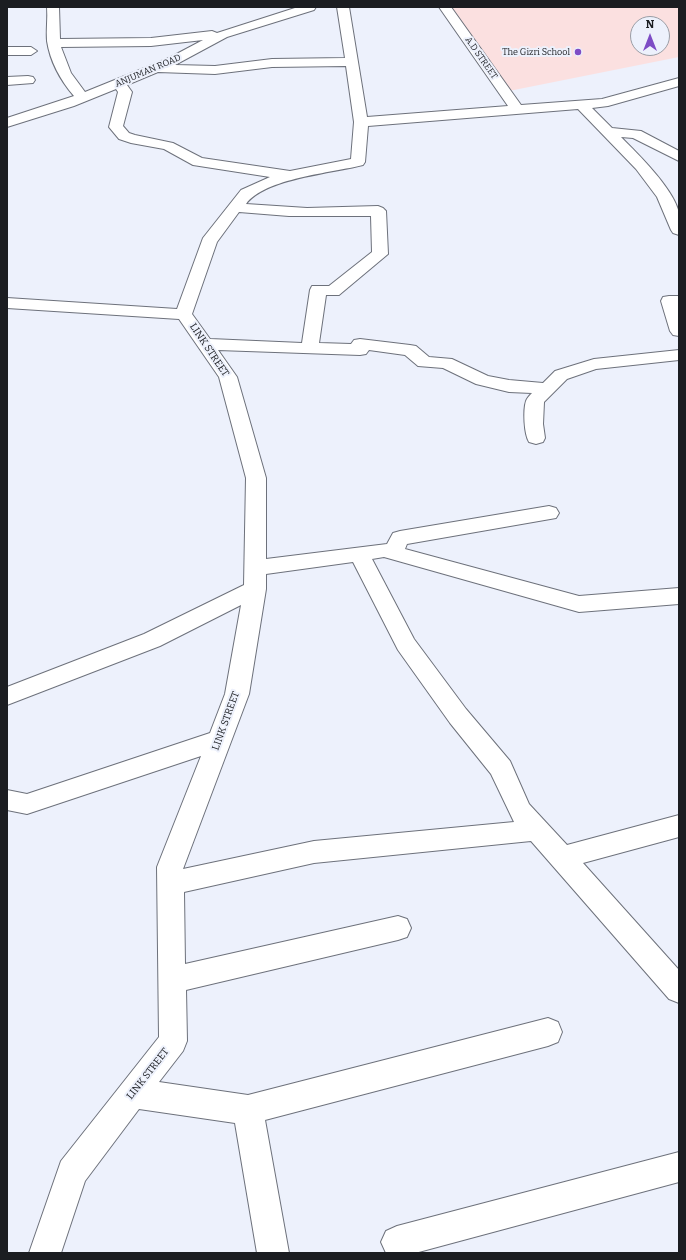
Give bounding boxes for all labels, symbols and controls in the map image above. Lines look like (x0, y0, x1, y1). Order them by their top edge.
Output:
north arrow (630, 16, 670, 56)
text: N (646, 18, 654, 31)
street label: A.D STREET (463, 35, 499, 81)
place label: The Gizri School (502, 47, 570, 57)
marker: The Gizri School (573, 47, 583, 57)
street label: ANJUMAN ROAD (113, 52, 183, 90)
street label: LINK STREET (187, 321, 231, 379)
street label: LINK STREET (210, 690, 242, 752)
street label: LINK STREET (124, 1046, 172, 1102)

